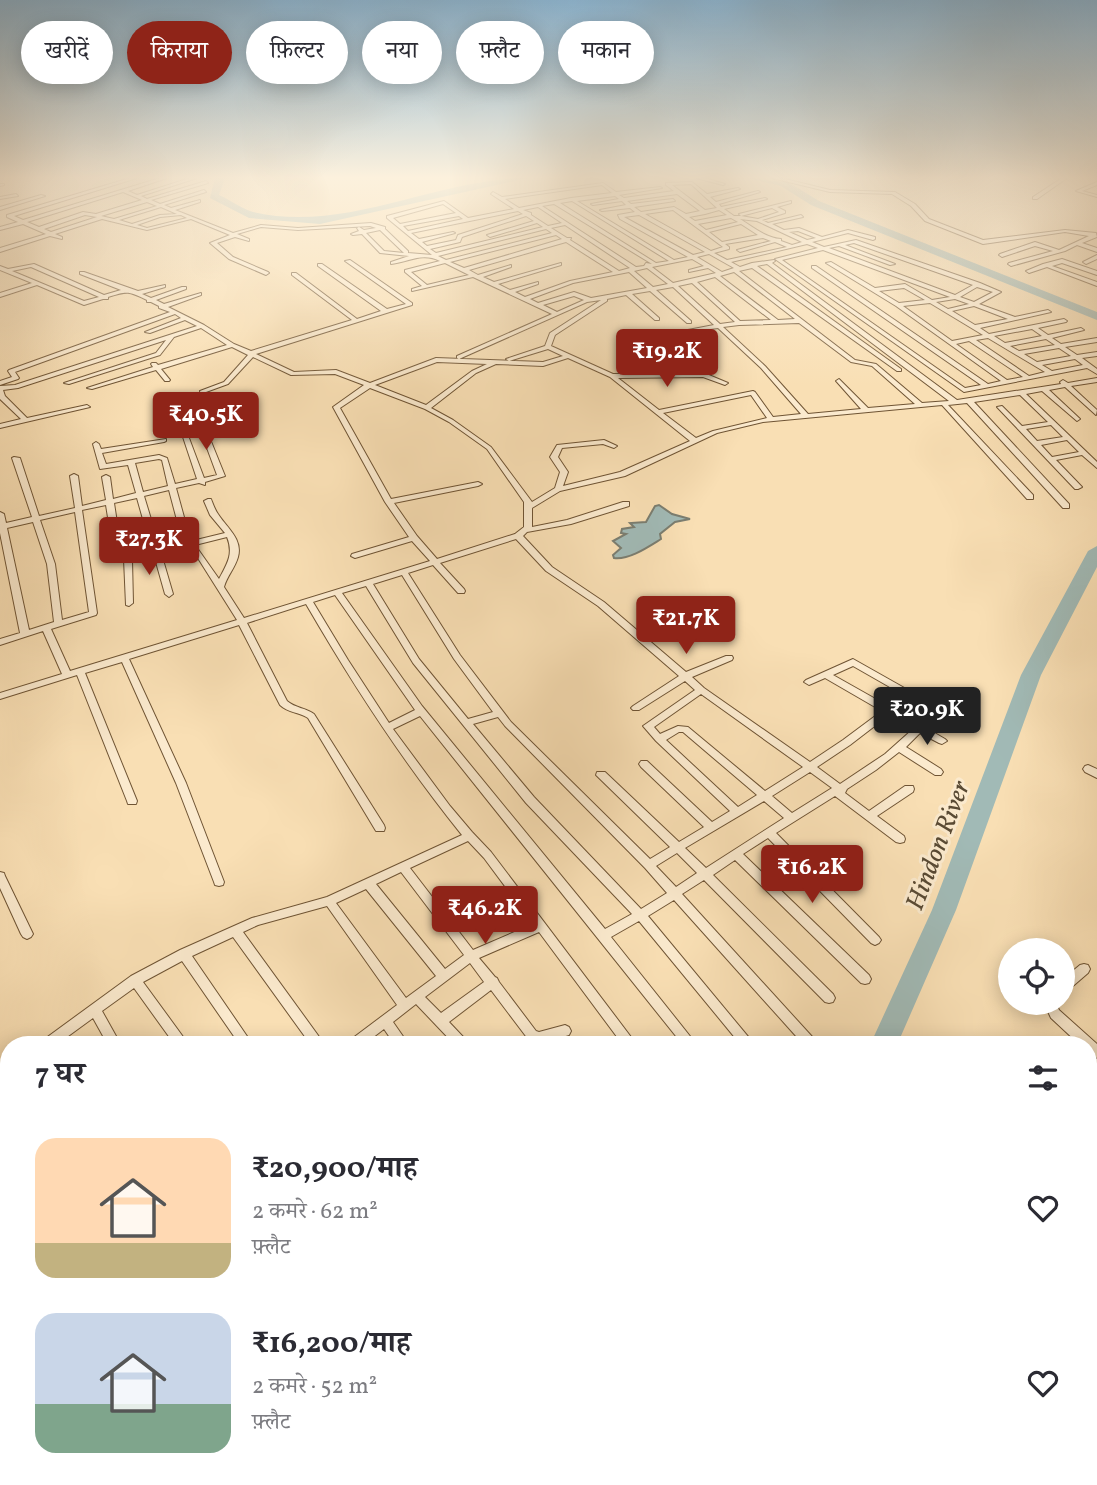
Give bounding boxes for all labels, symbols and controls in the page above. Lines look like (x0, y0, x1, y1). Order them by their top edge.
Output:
chip: खरीदें (21, 21, 113, 84)
chip: किराया (127, 21, 232, 84)
chip: फ़िल्टर (246, 21, 348, 84)
chip: नया (362, 21, 442, 84)
chip: फ़्लैट (456, 21, 544, 84)
chip: मकान (558, 21, 654, 84)
pin: ₹19.2K (610, 330, 724, 389)
text: ₹19.2K (632, 336, 702, 368)
pin: ₹40.5K (149, 392, 263, 452)
text: ₹40.5K (169, 399, 243, 431)
pin: ₹27.3K (92, 518, 206, 577)
text: ₹27.3K (115, 524, 183, 556)
pin: ₹21.7K (629, 596, 743, 656)
text: ₹21.7K (652, 603, 720, 635)
pin: ₹20.9K (870, 688, 984, 747)
text: ₹20.9K (890, 694, 964, 726)
water label: Hindon River (898, 776, 980, 916)
pin: ₹16.2K (755, 846, 869, 905)
text: ₹16.2K (777, 852, 847, 884)
pin: ₹46.2K (428, 886, 542, 946)
text: ₹46.2K (448, 893, 522, 925)
map controls (998, 938, 1075, 1015)
button: locate (998, 938, 1075, 1015)
text: 7 घर (35, 1054, 85, 1096)
icon: filters (1024, 1059, 1062, 1097)
text: ₹20,900/माह (252, 1148, 417, 1190)
icon: home (91, 1166, 175, 1250)
icon: heart (1024, 1189, 1062, 1227)
text: 2 कमरे · 62 m² (252, 1196, 378, 1228)
text: फ़्लैट (252, 1232, 290, 1264)
text: ₹16,200/माह (252, 1323, 411, 1365)
icon: home (91, 1341, 175, 1425)
icon: heart (1024, 1364, 1062, 1402)
text: 2 कमरे · 52 m² (252, 1371, 377, 1403)
text: फ़्लैट (252, 1407, 290, 1439)

